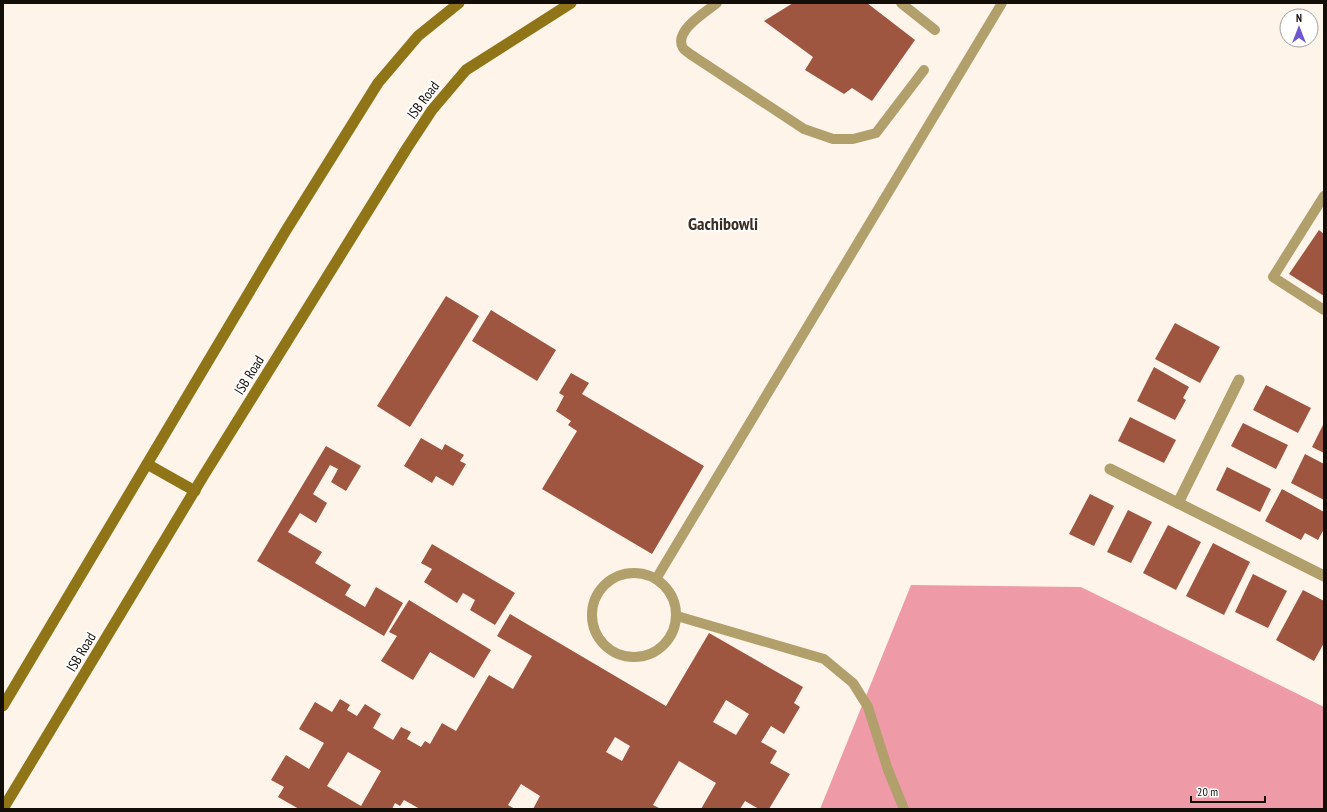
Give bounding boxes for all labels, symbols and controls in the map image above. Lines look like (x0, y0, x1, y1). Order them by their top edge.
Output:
north arrow (1279, 8, 1319, 48)
text: N (1296, 11, 1302, 25)
street label: ISB Road (403, 78, 443, 122)
district label: Gachibowli (688, 212, 758, 235)
street label: ISB Road (230, 352, 268, 398)
street label: ISB Road (62, 629, 100, 675)
scale bar (1191, 778, 1265, 804)
text: 20 m (1197, 784, 1218, 799)

